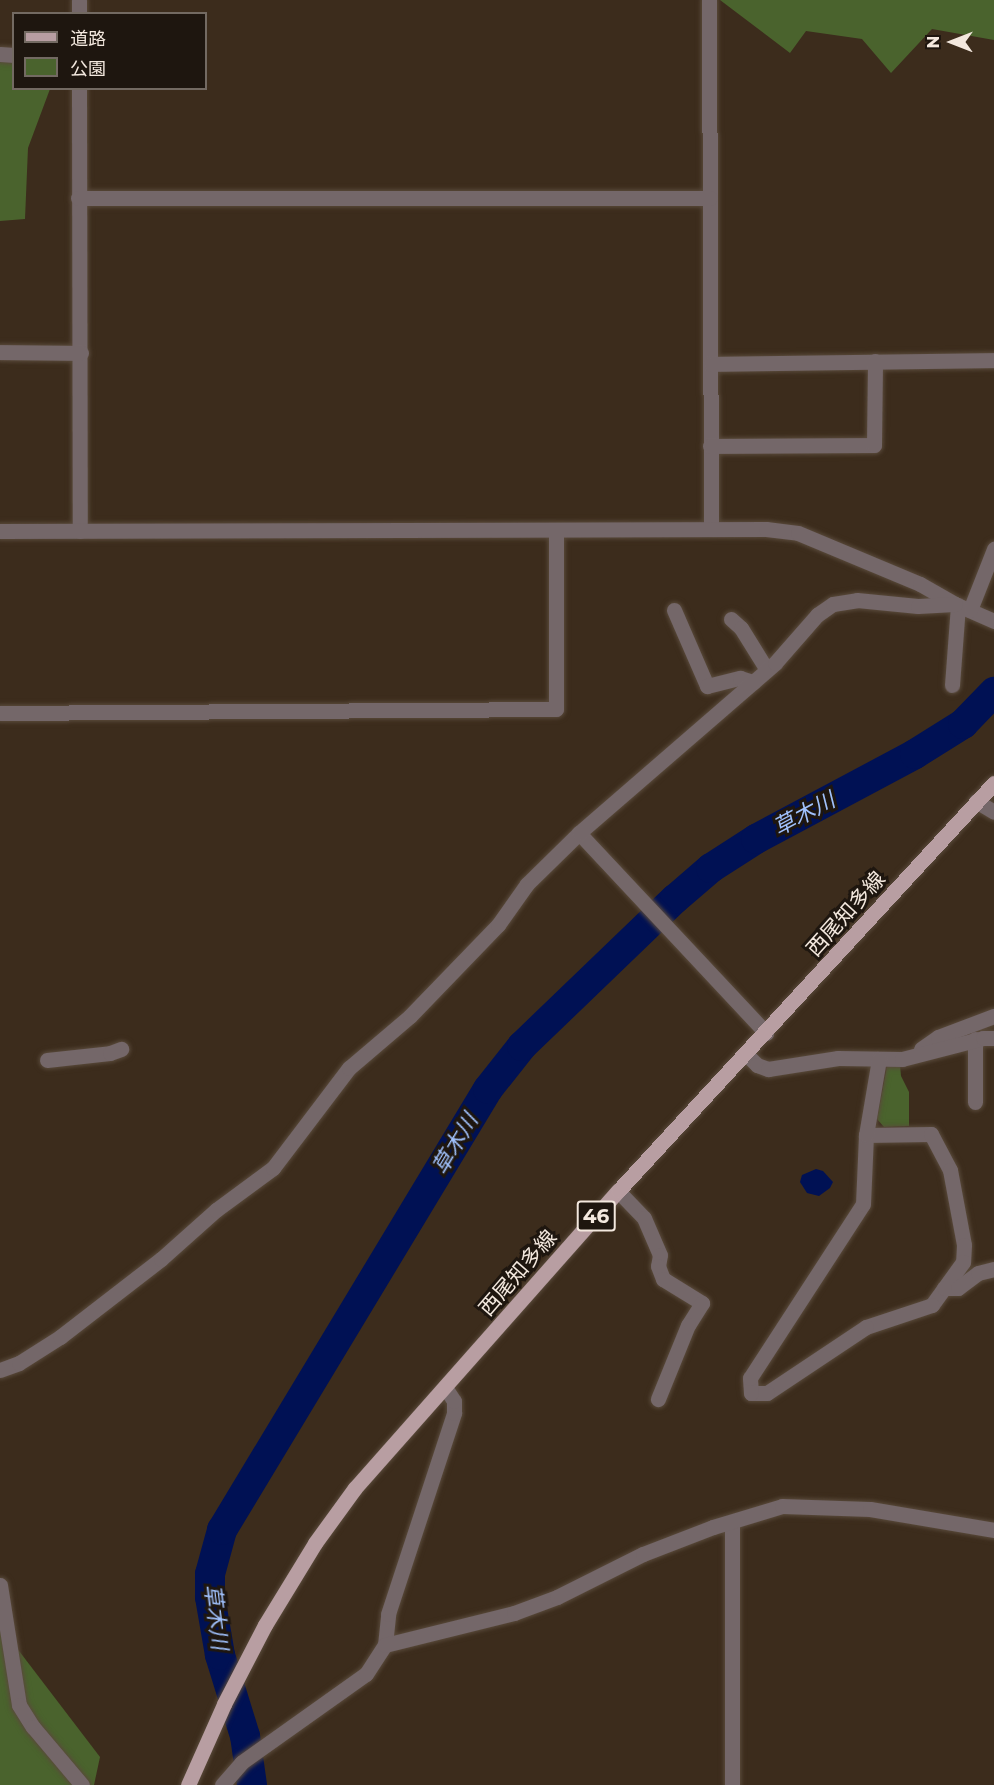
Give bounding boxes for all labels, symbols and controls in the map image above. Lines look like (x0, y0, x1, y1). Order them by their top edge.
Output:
legend (12, 12, 207, 90)
north arrow (922, 12, 982, 72)
text: 道路 (70, 28, 106, 50)
text: N (924, 36, 943, 48)
text: 公園 (70, 58, 106, 80)
water label: 草木川 (769, 787, 839, 841)
street label: 西尾知多線 (802, 867, 890, 961)
water label: 草木川 (427, 1109, 483, 1179)
road number: 46 (576, 1199, 616, 1233)
street label: 西尾知多線 (474, 1225, 562, 1321)
water label: 草木川 (199, 1583, 233, 1651)

